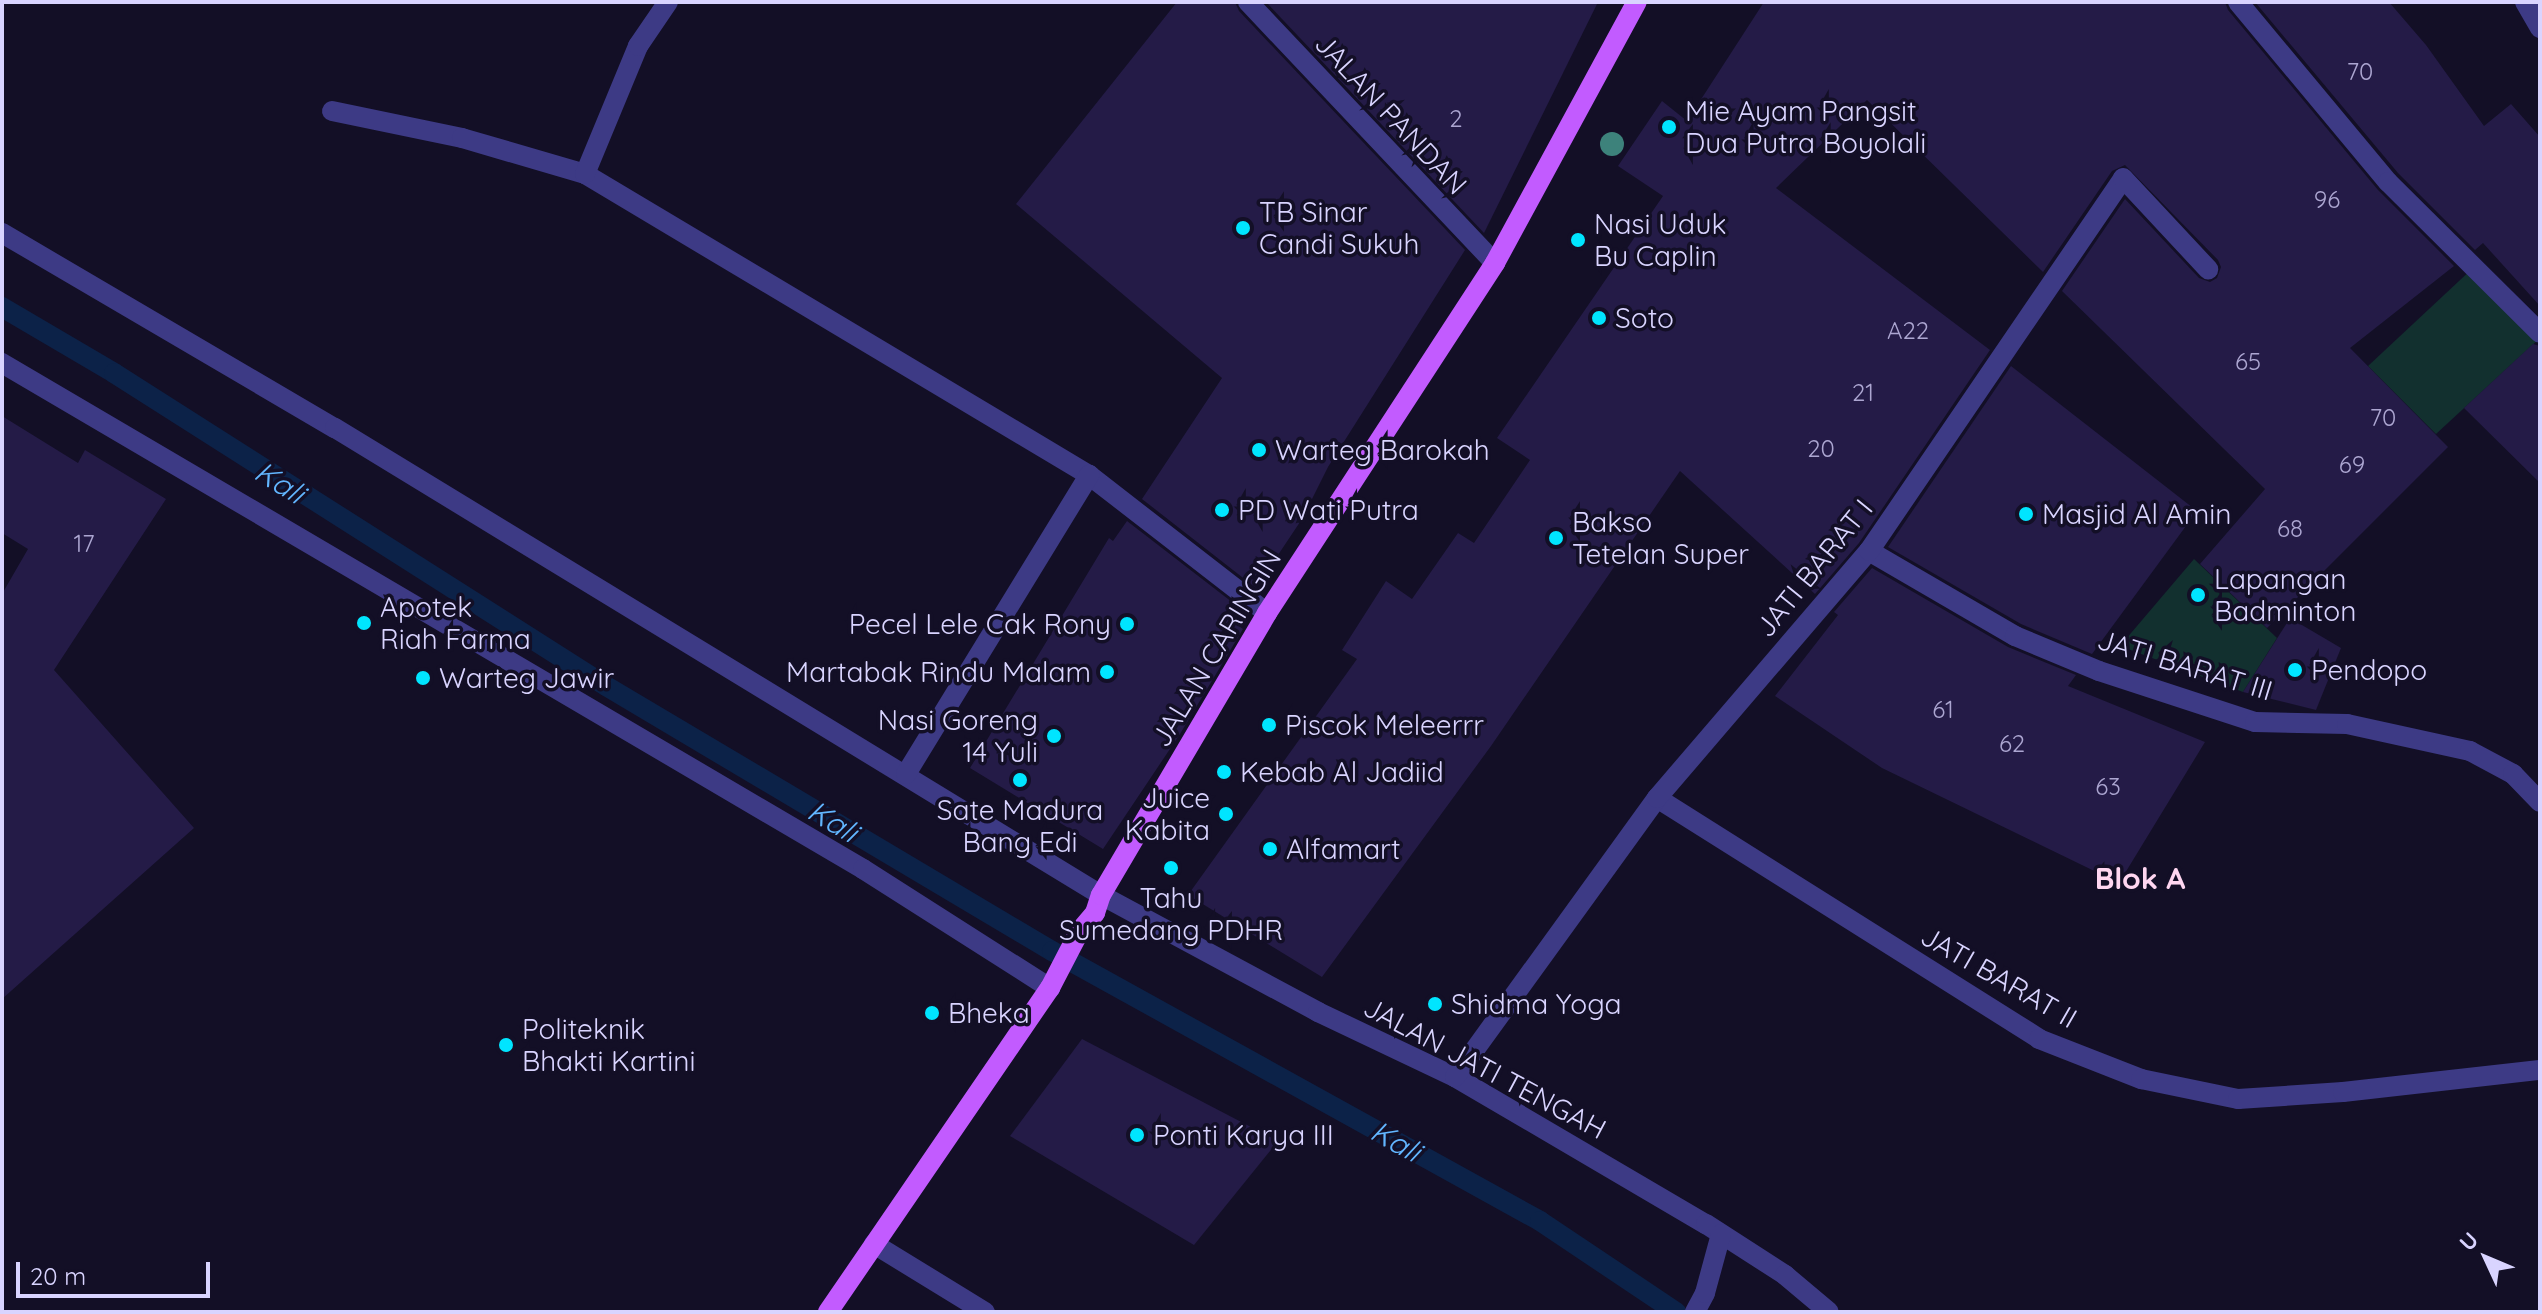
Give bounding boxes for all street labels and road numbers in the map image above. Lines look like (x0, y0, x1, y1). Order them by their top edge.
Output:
street label: JALAN PANDAN (1308, 27, 1474, 201)
street label: JATI BARAT I (1748, 492, 1880, 644)
street label: JALAN CARINGIN (1144, 543, 1288, 753)
street label: JATI BARAT III (2093, 622, 2277, 708)
street label: JATI BARAT II (1915, 919, 2083, 1035)
street label: JALAN JATI TENGAH (1358, 990, 1612, 1146)

